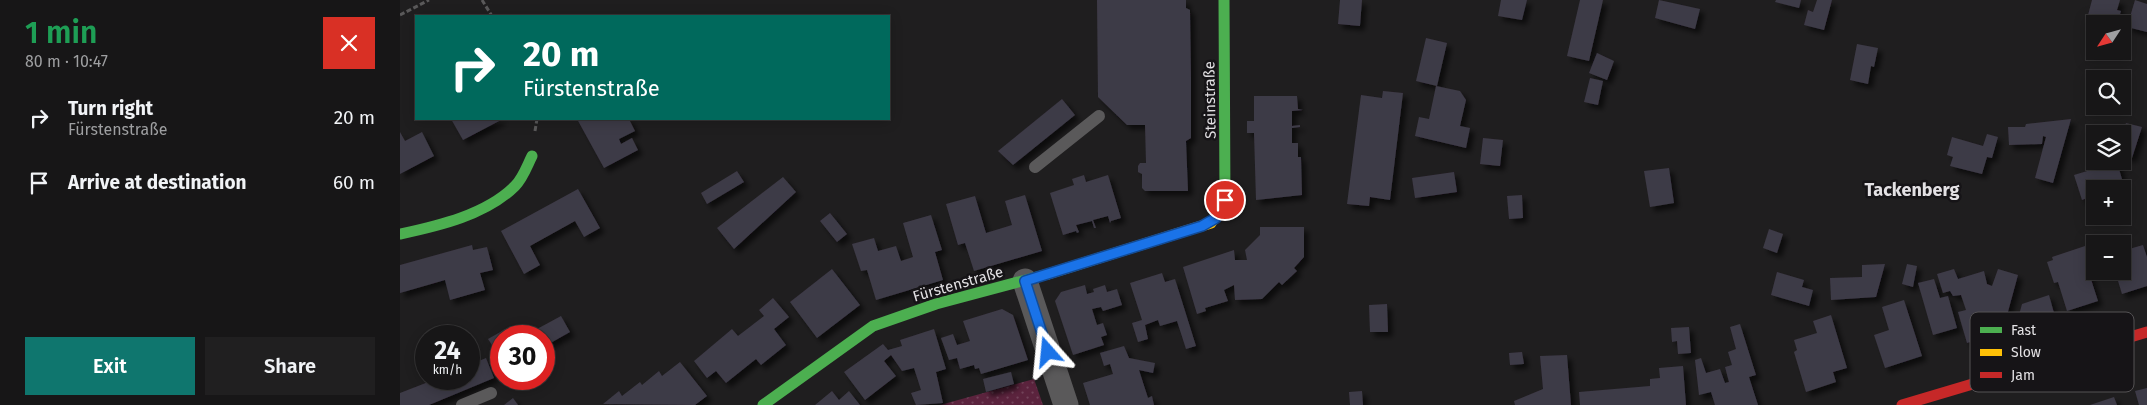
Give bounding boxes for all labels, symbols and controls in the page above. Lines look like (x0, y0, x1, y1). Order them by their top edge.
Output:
text: 1 min (25, 15, 97, 51)
north arrow (2086, 15, 2131, 60)
map controls (2086, 15, 2131, 280)
button: close (323, 17, 375, 69)
text: 20 m (523, 33, 599, 75)
icon: right (440, 35, 505, 100)
text: 80 m · 10:47 (25, 52, 108, 71)
street label: Steinstraße (1200, 61, 1220, 139)
button: search (2086, 70, 2131, 115)
text: Fürstenstraße (523, 75, 660, 102)
text: Turn right (68, 97, 153, 120)
icon: right (25, 104, 53, 132)
text: 20 m (334, 106, 375, 129)
text: Fürstenstraße (68, 120, 167, 139)
button: layers (2086, 125, 2131, 170)
icon: arrive (25, 169, 53, 197)
text: Arrive at destination (68, 171, 247, 194)
text: 60 m (333, 171, 375, 194)
pin (1204, 179, 1246, 221)
district label: Tackenberg (1865, 179, 1960, 201)
button: + (2086, 180, 2131, 225)
icon: arrive (1211, 186, 1239, 214)
button: − (2086, 235, 2131, 280)
street label: Fürstenstraße (911, 263, 1005, 305)
legend (1970, 312, 2134, 392)
text: Fast (2011, 322, 2037, 339)
speed limit sign: 30 (490, 325, 555, 390)
position arrow (1021, 325, 1073, 377)
text: 24 (434, 336, 461, 366)
button: Exit (25, 337, 195, 395)
button: Share (205, 337, 375, 395)
text: Slow (2011, 344, 2041, 361)
text: km/h (433, 363, 462, 377)
text: Jam (2011, 367, 2035, 384)

